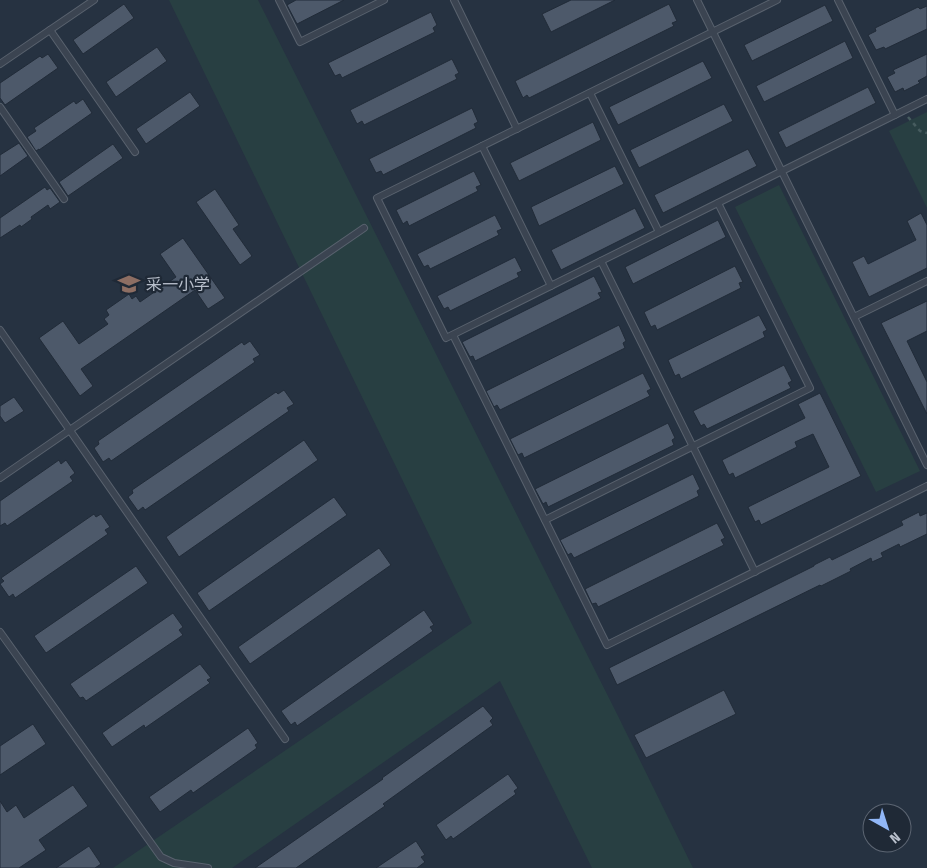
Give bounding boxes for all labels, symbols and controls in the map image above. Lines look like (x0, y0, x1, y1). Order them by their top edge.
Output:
school or university icon: 采一小学 (116, 271, 142, 297)
place label: 采一小学 (146, 275, 210, 294)
north arrow (862, 803, 912, 853)
text: N (886, 828, 903, 847)

